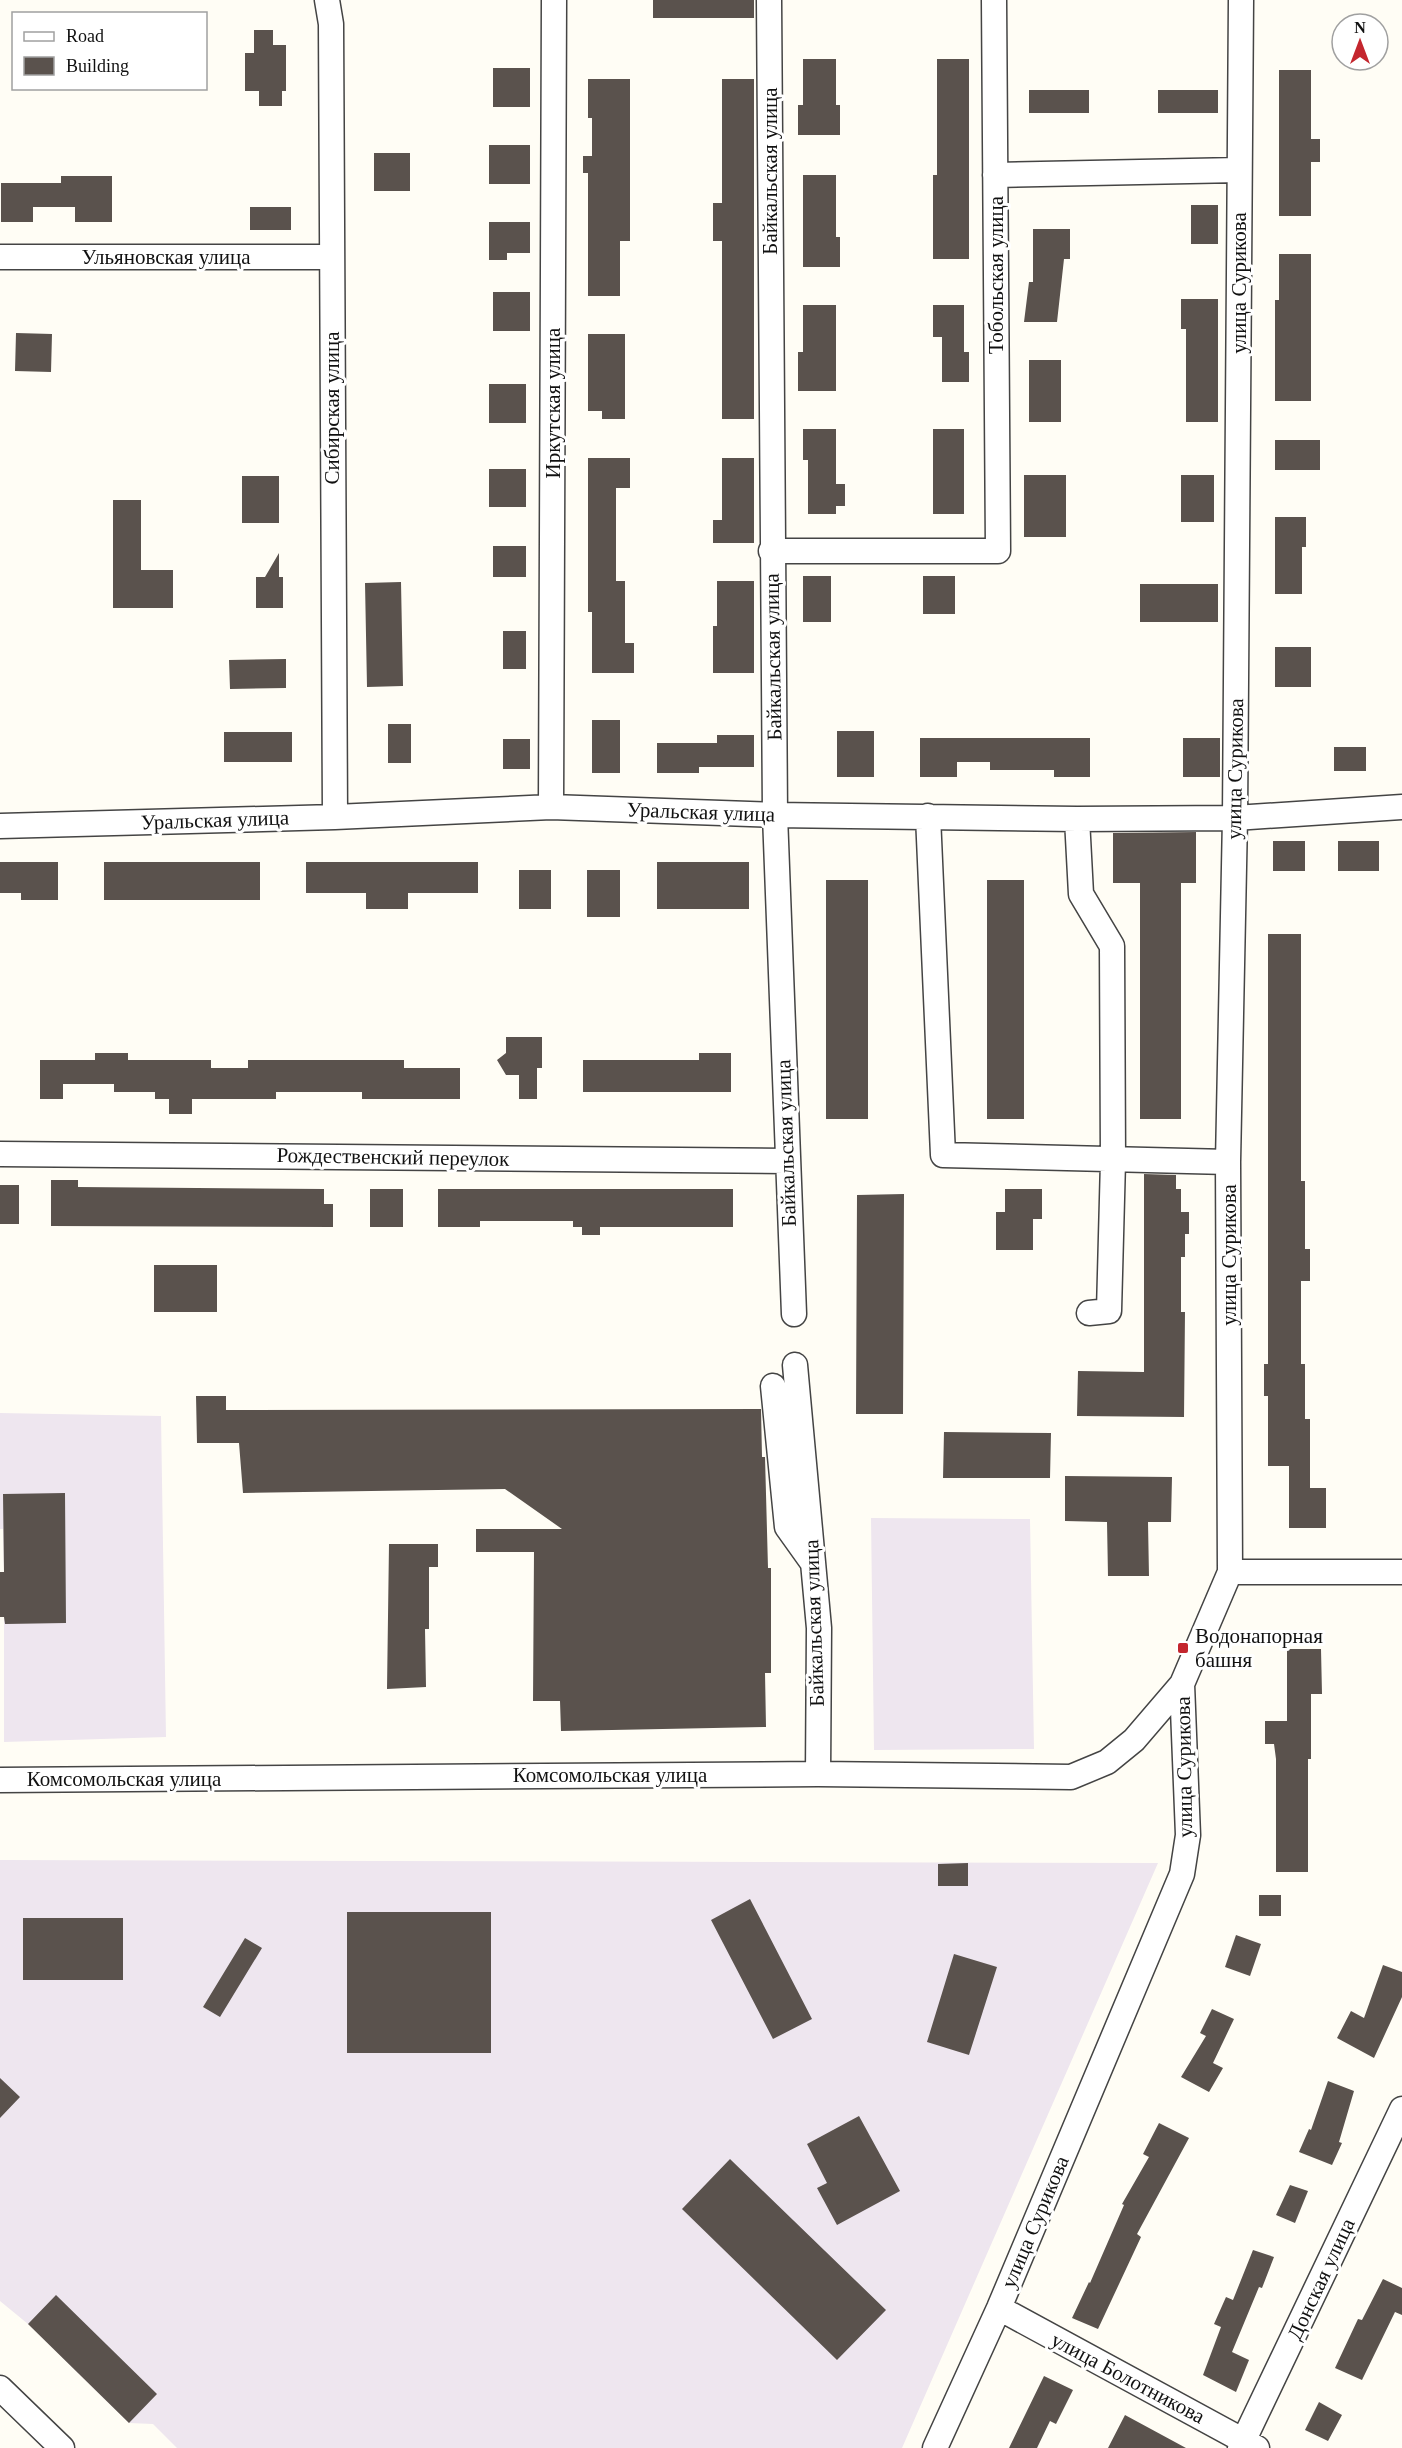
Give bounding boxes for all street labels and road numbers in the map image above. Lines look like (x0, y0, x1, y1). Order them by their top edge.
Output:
street label: Байкальская улица (758, 87, 782, 255)
street label: Тобольская улица (984, 195, 1008, 354)
street label: улица Сурикова (1227, 212, 1251, 354)
street label: Ульяновская улица (81, 245, 251, 269)
street label: Иркутская улица (541, 327, 565, 478)
street label: Сибирская улица (320, 331, 344, 484)
street label: Байкальская улица (760, 572, 786, 741)
street label: улица Сурикова (1222, 697, 1248, 840)
street label: Уральская улица (626, 797, 776, 827)
street label: Уральская улица (140, 805, 290, 835)
street label: Байкальская улица (771, 1058, 801, 1227)
street label: Рождественский переулок (276, 1143, 510, 1171)
street label: улица Сурикова (1217, 1184, 1241, 1326)
street label: Байкальская улица (799, 1538, 829, 1707)
street label: улица Сурикова (1171, 1695, 1197, 1838)
street label: Комсомольская улица (513, 1763, 708, 1787)
street label: Комсомольская улица (27, 1767, 222, 1791)
street label: улица Сурикова (996, 2152, 1074, 2292)
street label: Донская улица (1282, 2214, 1360, 2344)
street label: улица Болотникова (1047, 2327, 1209, 2429)

